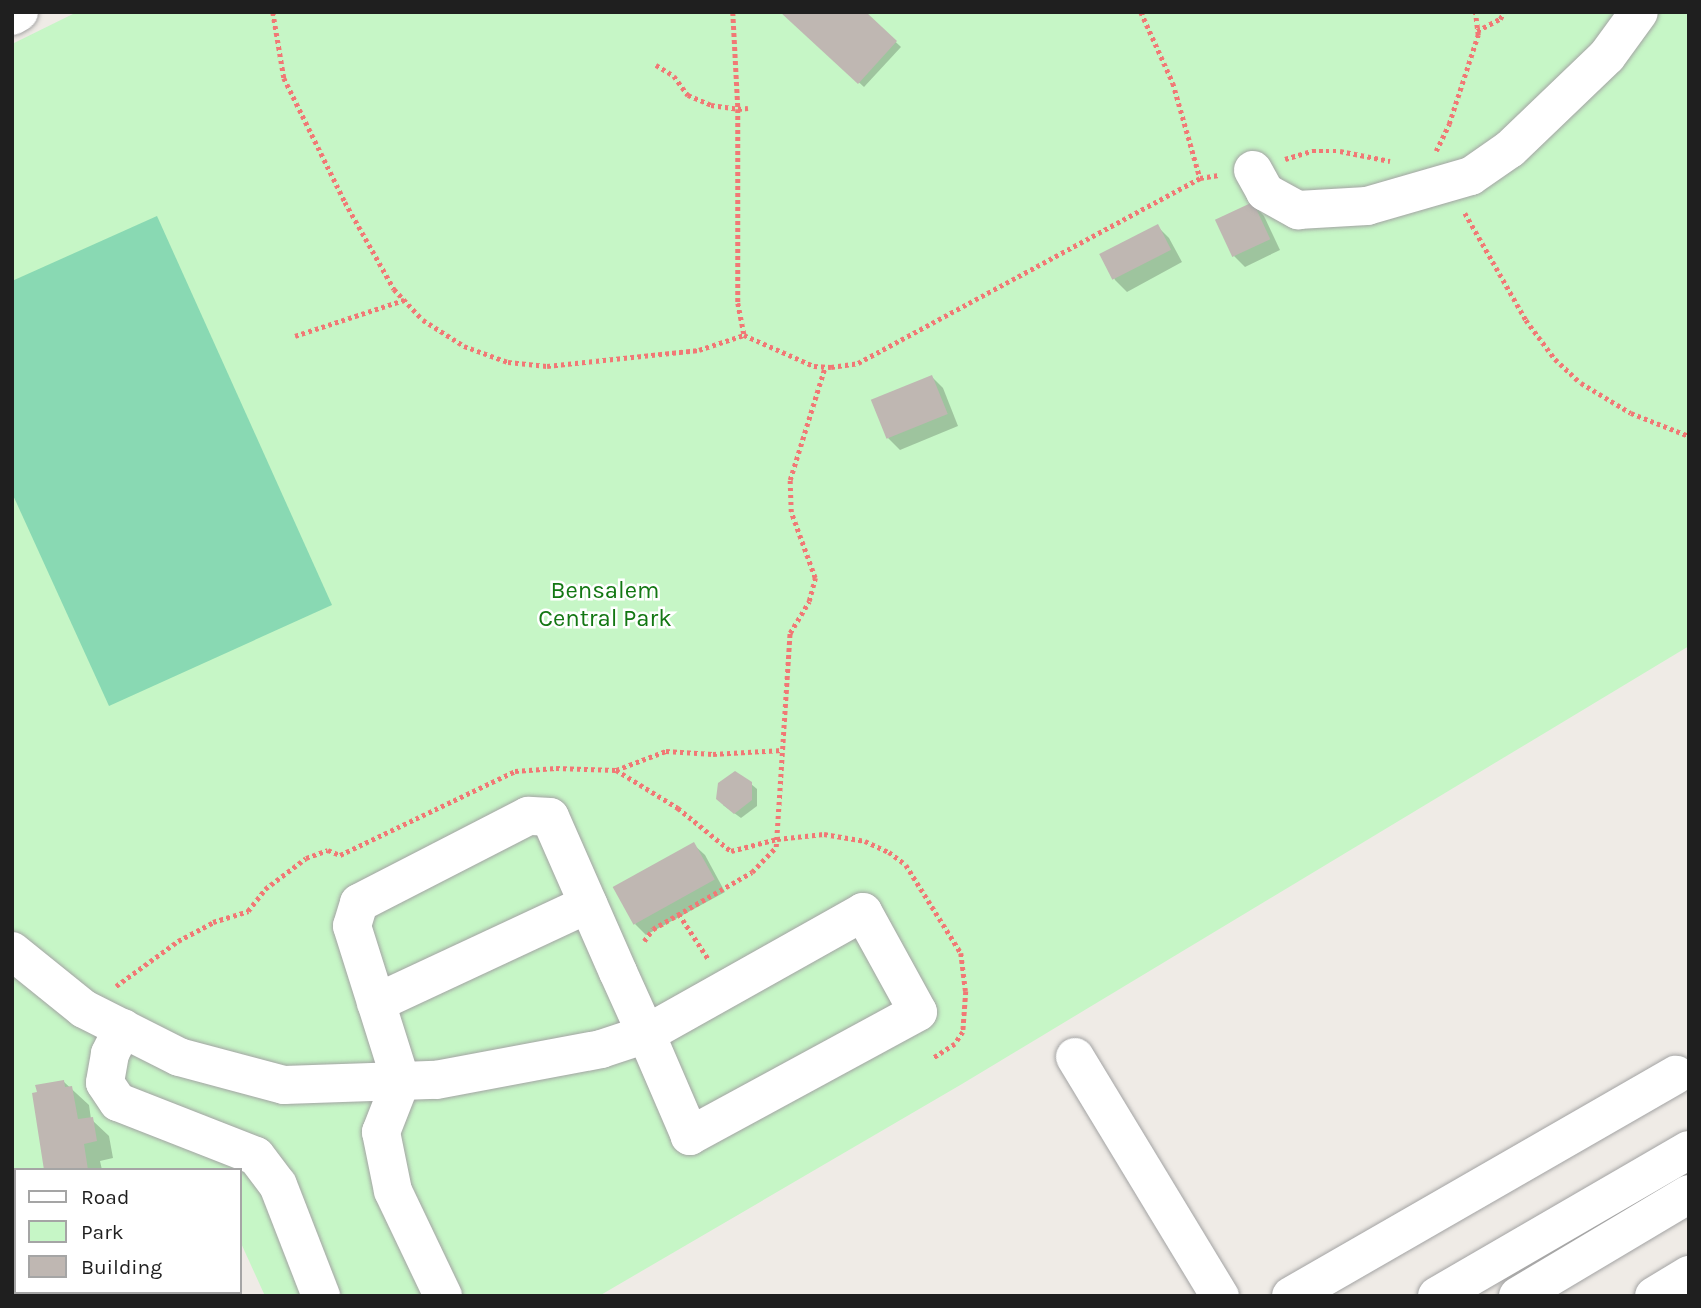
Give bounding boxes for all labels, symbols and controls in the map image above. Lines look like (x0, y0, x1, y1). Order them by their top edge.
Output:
park label: Bensalem Central Park (538, 577, 672, 633)
legend (14, 1168, 242, 1294)
text: Road (81, 1185, 129, 1209)
text: Park (81, 1220, 124, 1244)
text: Building (81, 1255, 162, 1279)

